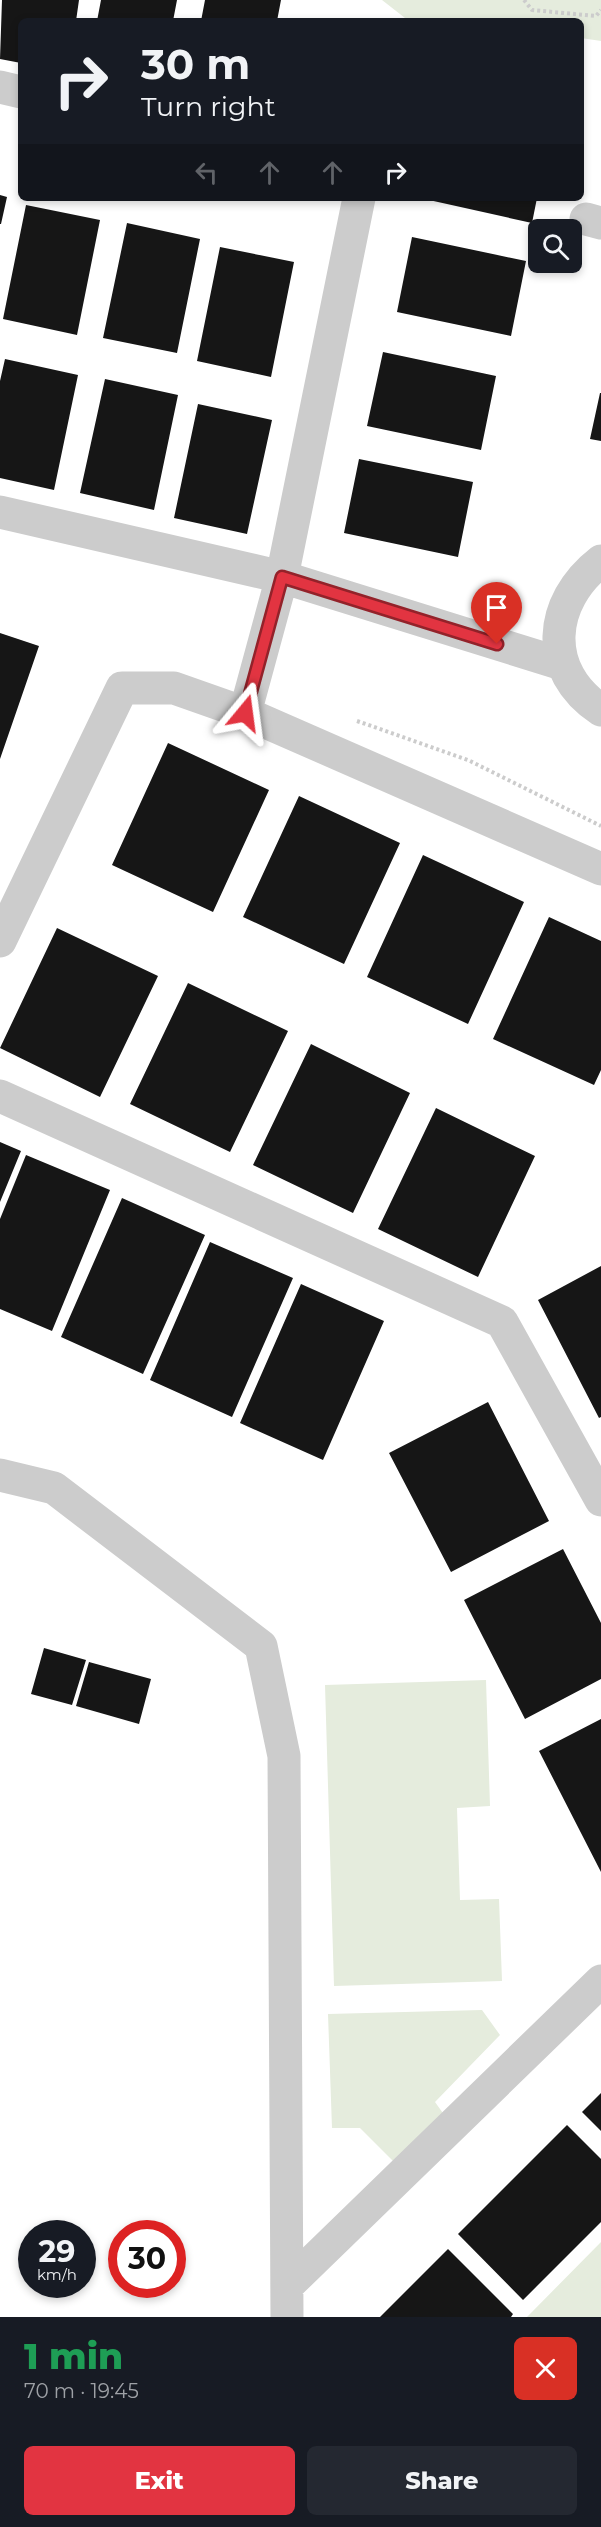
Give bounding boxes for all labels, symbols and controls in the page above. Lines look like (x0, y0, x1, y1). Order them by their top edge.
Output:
text: 30 m (141, 38, 250, 90)
icon: right (42, 42, 120, 120)
text: Turn right (141, 90, 276, 123)
icon: left (190, 156, 223, 189)
icon: ahead (253, 156, 286, 189)
icon: ahead (316, 156, 349, 189)
icon: right (379, 156, 412, 189)
map controls (528, 219, 582, 273)
button: search (528, 219, 582, 273)
pin (471, 582, 522, 644)
icon: arrive (480, 591, 513, 624)
position arrow (213, 681, 277, 745)
speed limit sign: 30 (108, 2220, 186, 2298)
text: 29 (39, 2233, 75, 2270)
text: km/h (37, 2265, 77, 2284)
text: 1 min (24, 2334, 123, 2378)
button: close (514, 2337, 577, 2400)
text: 70 m · 19:45 (24, 2379, 139, 2403)
button: Exit (24, 2446, 295, 2515)
button: Share (307, 2446, 577, 2515)

